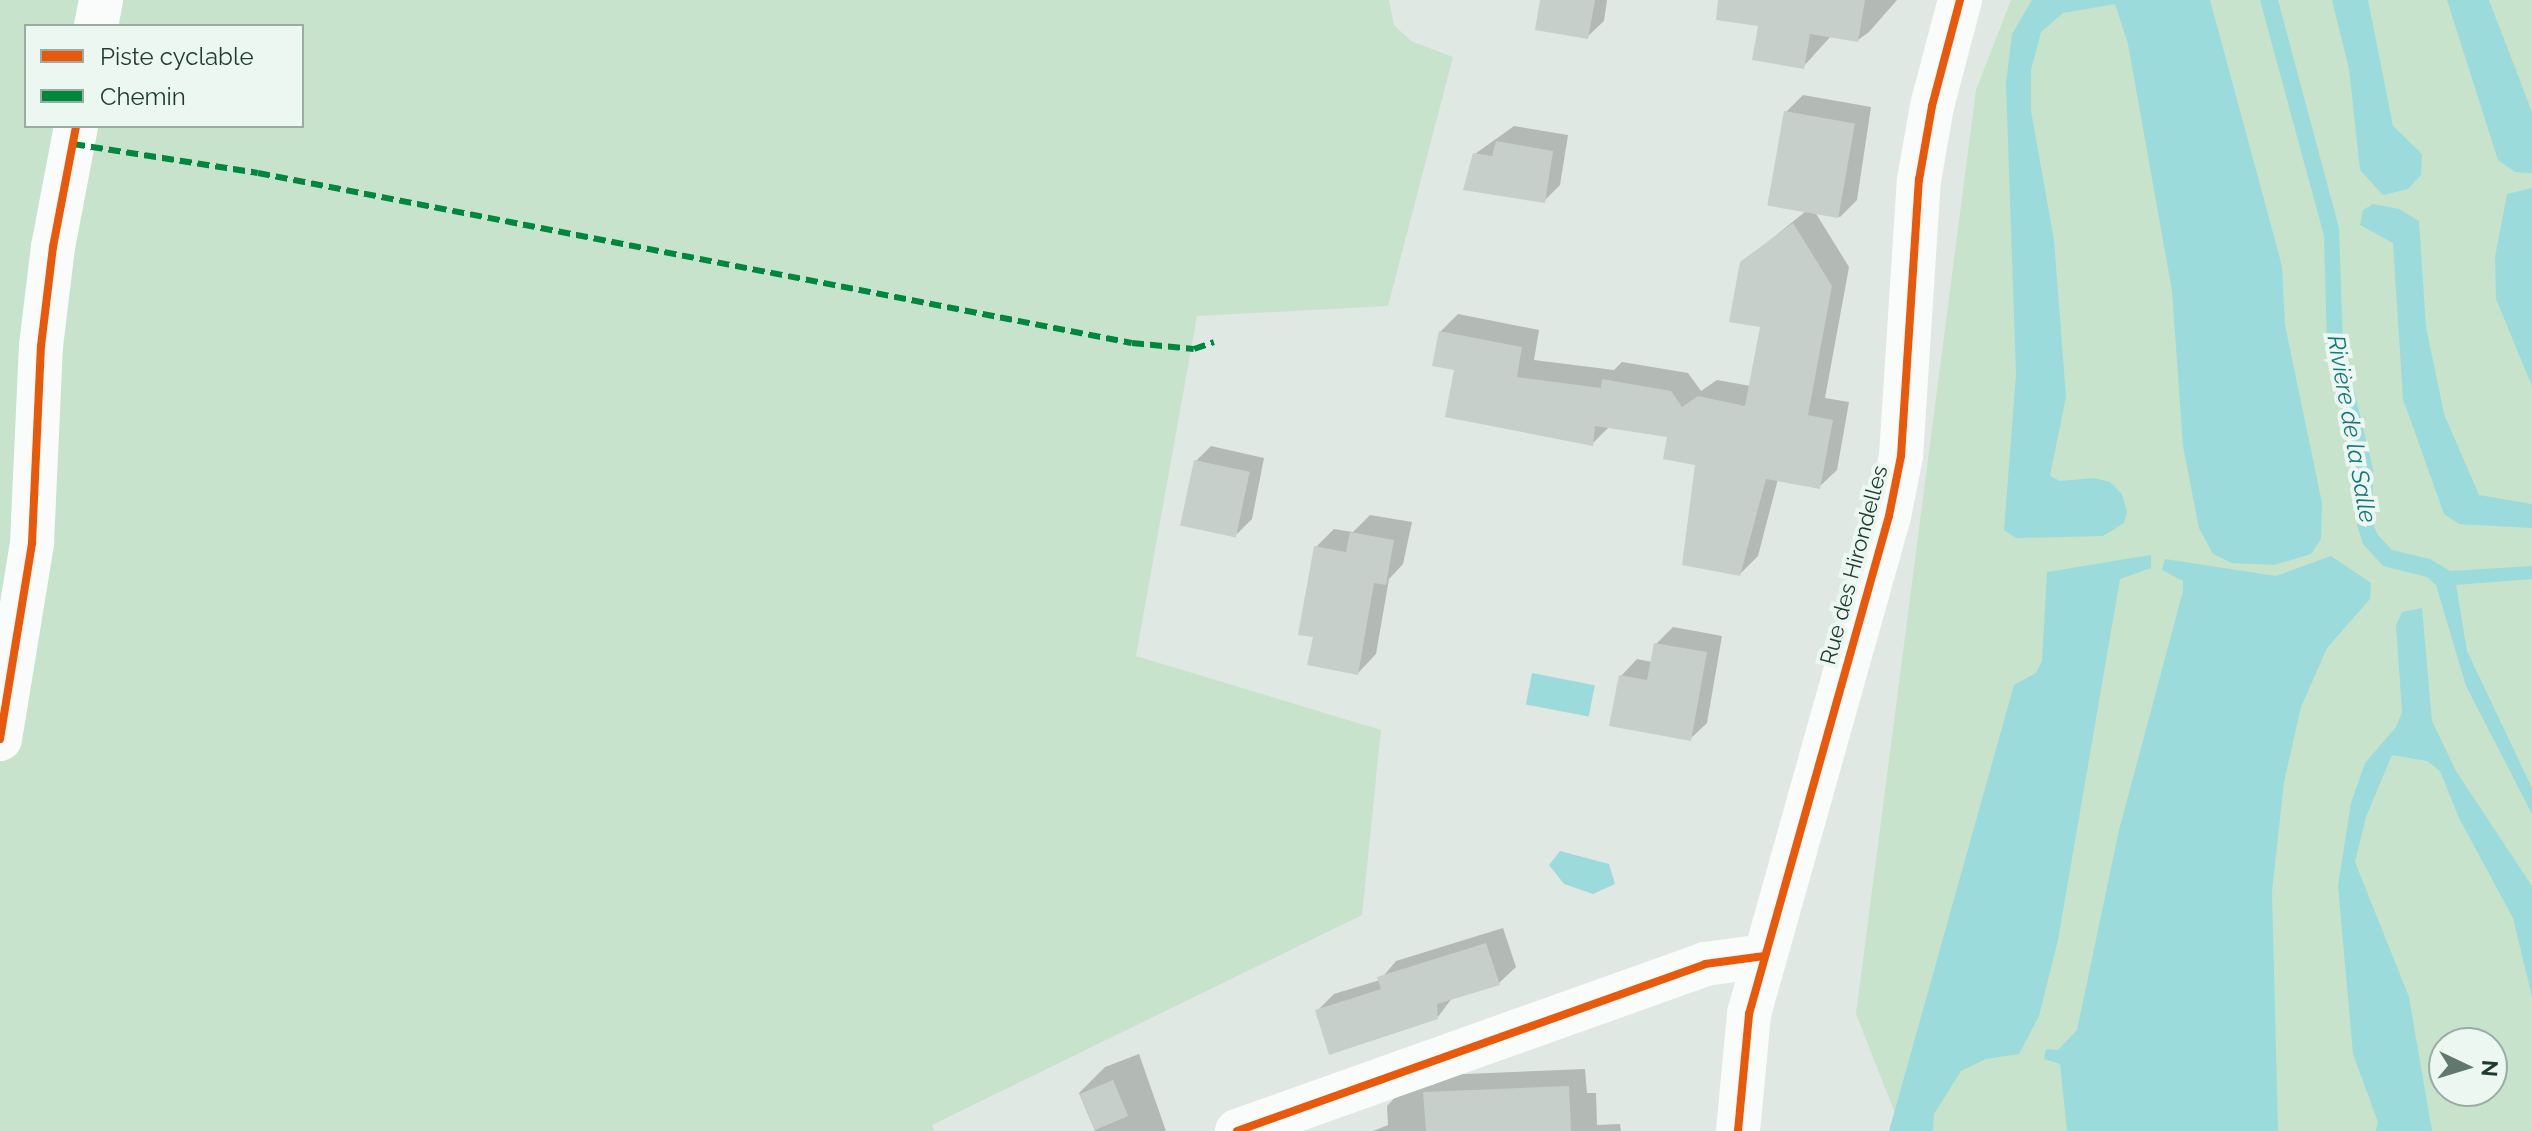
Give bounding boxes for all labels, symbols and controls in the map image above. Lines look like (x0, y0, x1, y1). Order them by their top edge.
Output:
legend (24, 24, 304, 128)
text: Piste cyclable (100, 42, 254, 71)
text: Chemin (100, 82, 186, 111)
water label: Rivière de la Salle (2321, 333, 2383, 525)
street label: Rue des Hirondelles (1815, 463, 1893, 667)
north arrow (2428, 1027, 2508, 1107)
text: N (2476, 1059, 2504, 1078)

